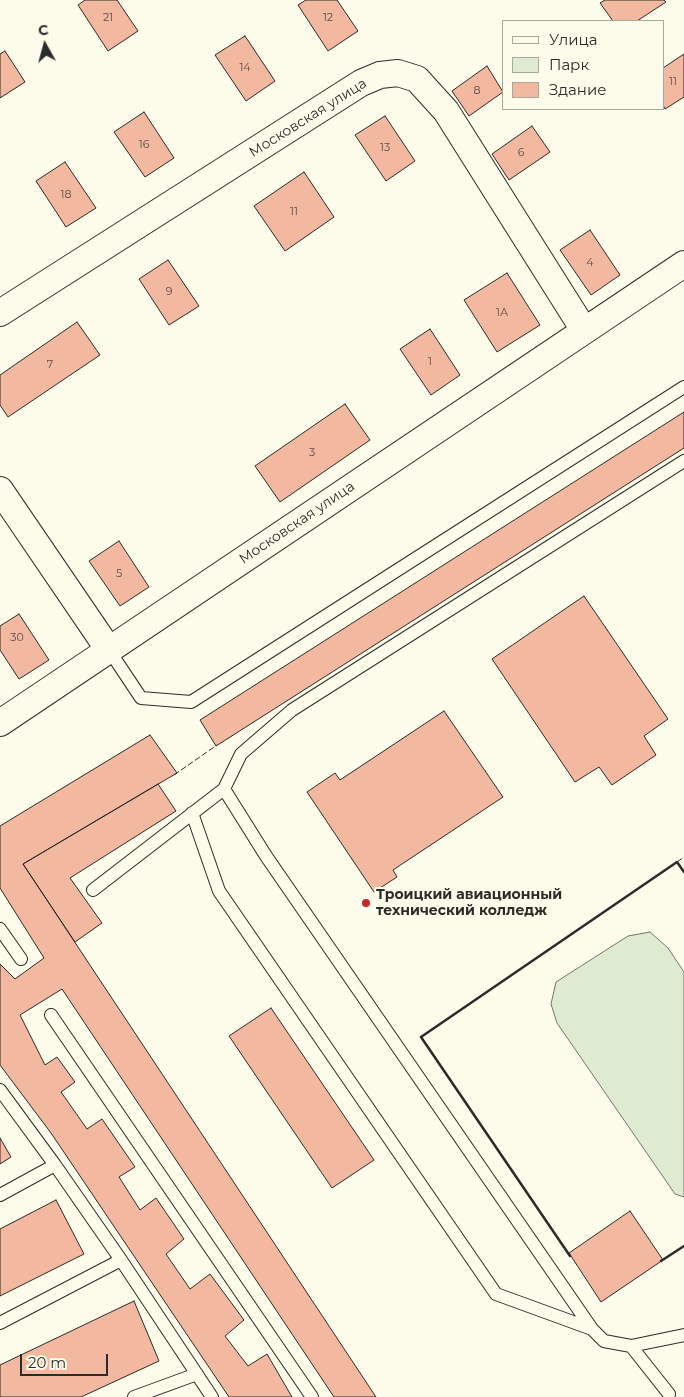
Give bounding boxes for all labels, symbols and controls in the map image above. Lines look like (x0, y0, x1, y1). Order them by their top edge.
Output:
house number: 21 (103, 11, 113, 25)
house number: 12 (323, 11, 333, 25)
north arrow (20, 20, 70, 70)
legend (502, 20, 664, 110)
text: С (37, 21, 49, 40)
text: Улица (549, 30, 597, 49)
text: Парк (549, 55, 589, 74)
house number: 14 (239, 61, 251, 75)
street label: Московская улица (246, 75, 370, 161)
house number: 11 (669, 75, 677, 89)
text: Здание (549, 80, 607, 99)
house number: 8 (473, 84, 481, 98)
house number: 16 (139, 138, 149, 152)
house number: 13 (380, 141, 390, 155)
house number: 6 (518, 146, 524, 160)
house number: 18 (61, 188, 71, 202)
house number: 11 (290, 205, 298, 219)
house number: 4 (586, 256, 594, 270)
house number: 9 (166, 285, 172, 299)
house number: 1А (496, 306, 508, 320)
house number: 1 (428, 355, 432, 369)
house number: 7 (47, 358, 53, 372)
house number: 3 (309, 446, 315, 460)
street label: Московская улица (236, 478, 358, 568)
house number: 5 (116, 567, 122, 581)
house number: 30 (10, 631, 24, 645)
place label: Троицкий авиационный технический колледж (376, 887, 562, 920)
marker: Троицкий авиационный технический колледж (360, 897, 372, 909)
scale bar (22, 1344, 110, 1376)
text: 20 m (28, 1353, 66, 1372)

